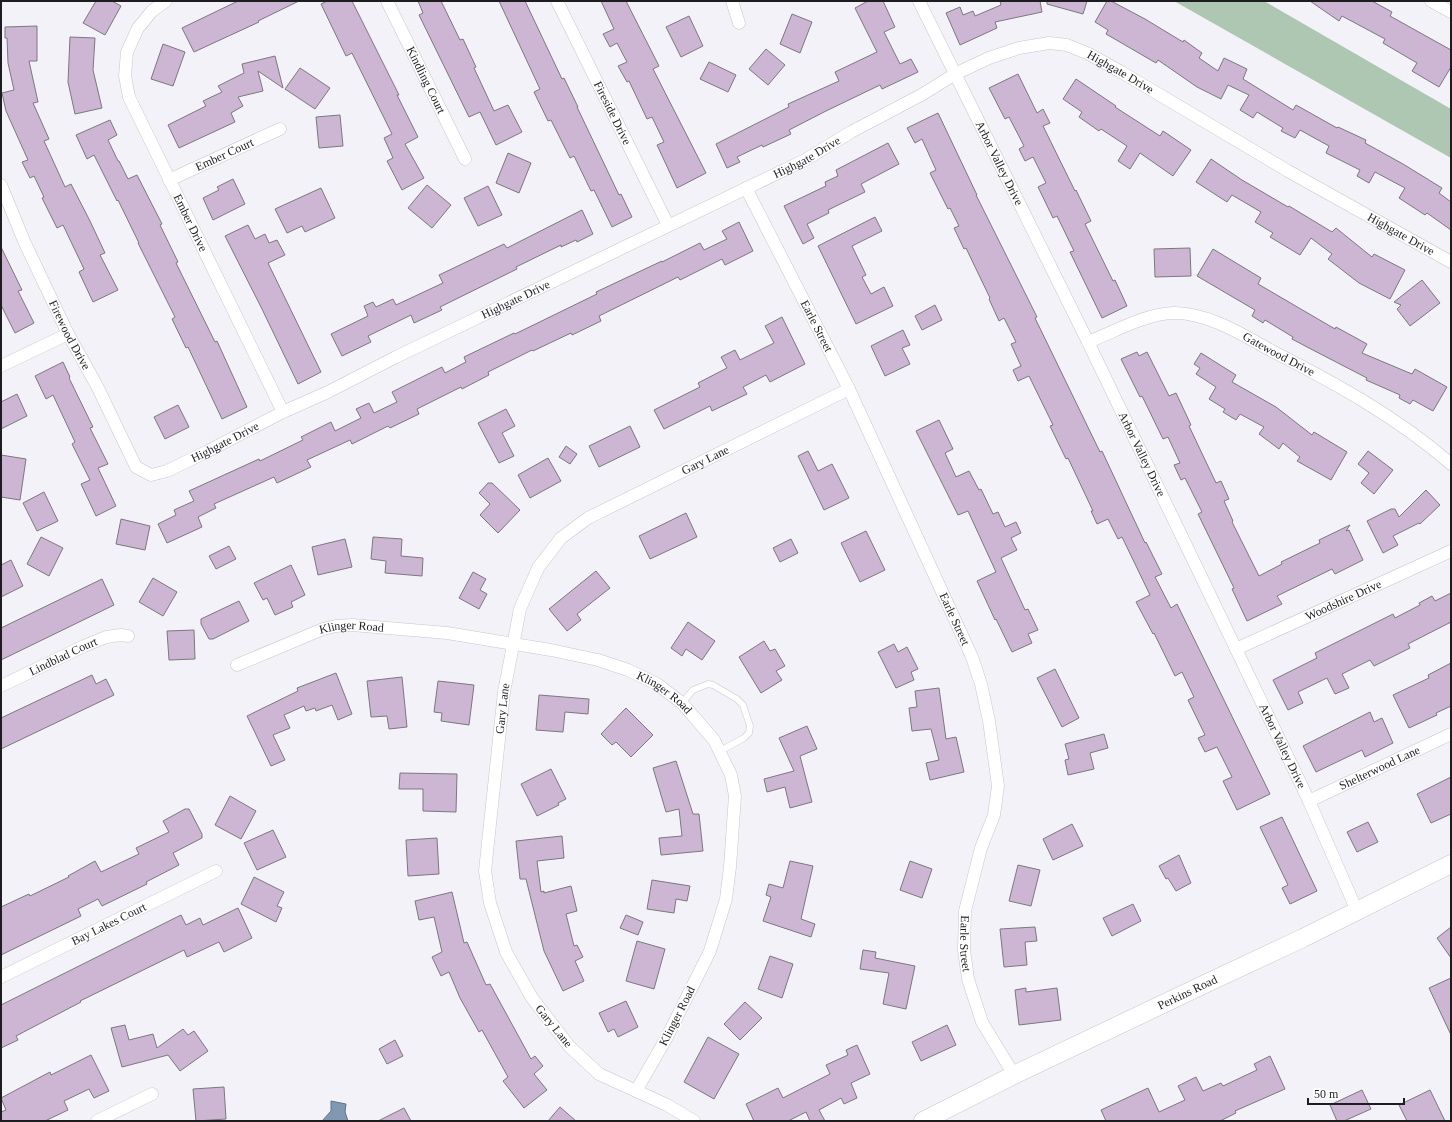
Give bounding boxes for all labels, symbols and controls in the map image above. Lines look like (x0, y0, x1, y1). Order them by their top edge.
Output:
street label: Kindling Court (404, 44, 449, 116)
street label: Highgate Drive (1085, 47, 1156, 97)
street label: Fireside Drive (591, 79, 634, 147)
street label: Arbor Valley Drive (973, 119, 1026, 208)
street label: Highgate Drive (771, 133, 843, 181)
street label: Ember Court (193, 135, 256, 174)
street label: Ember Drive (170, 192, 210, 254)
street label: Highgate Drive (1365, 210, 1437, 258)
street label: Highgate Drive (479, 277, 552, 322)
street label: Firewood Drive (46, 298, 93, 372)
street label: Earle Street (798, 298, 836, 355)
street label: Gatewood Drive (1240, 329, 1317, 379)
street label: Arbor Valley Drive (1116, 409, 1168, 499)
street label: Highgate Drive (189, 419, 261, 465)
street label: Gary Lane (679, 442, 731, 478)
street label: Woodshire Drive (1303, 577, 1384, 623)
street label: Earle Street (936, 591, 973, 648)
street label: Klinger Road (318, 618, 384, 637)
street label: Lindblad Court (27, 634, 100, 678)
street label: Klinger Road (634, 668, 695, 717)
street label: Gary Lane (493, 682, 513, 735)
street label: Arbor Valley Drive (1256, 701, 1309, 791)
street label: Shelterwood Lane (1337, 743, 1422, 793)
street label: Bay Lakes Court (69, 899, 149, 948)
street label: Earle Street (957, 915, 974, 973)
street label: Perkins Road (1155, 972, 1219, 1013)
street label: Klinger Road (656, 984, 698, 1048)
street label: Gary Lane (533, 1002, 575, 1050)
scale bar (1308, 1080, 1404, 1106)
text: 50 m (1314, 1087, 1339, 1101)

